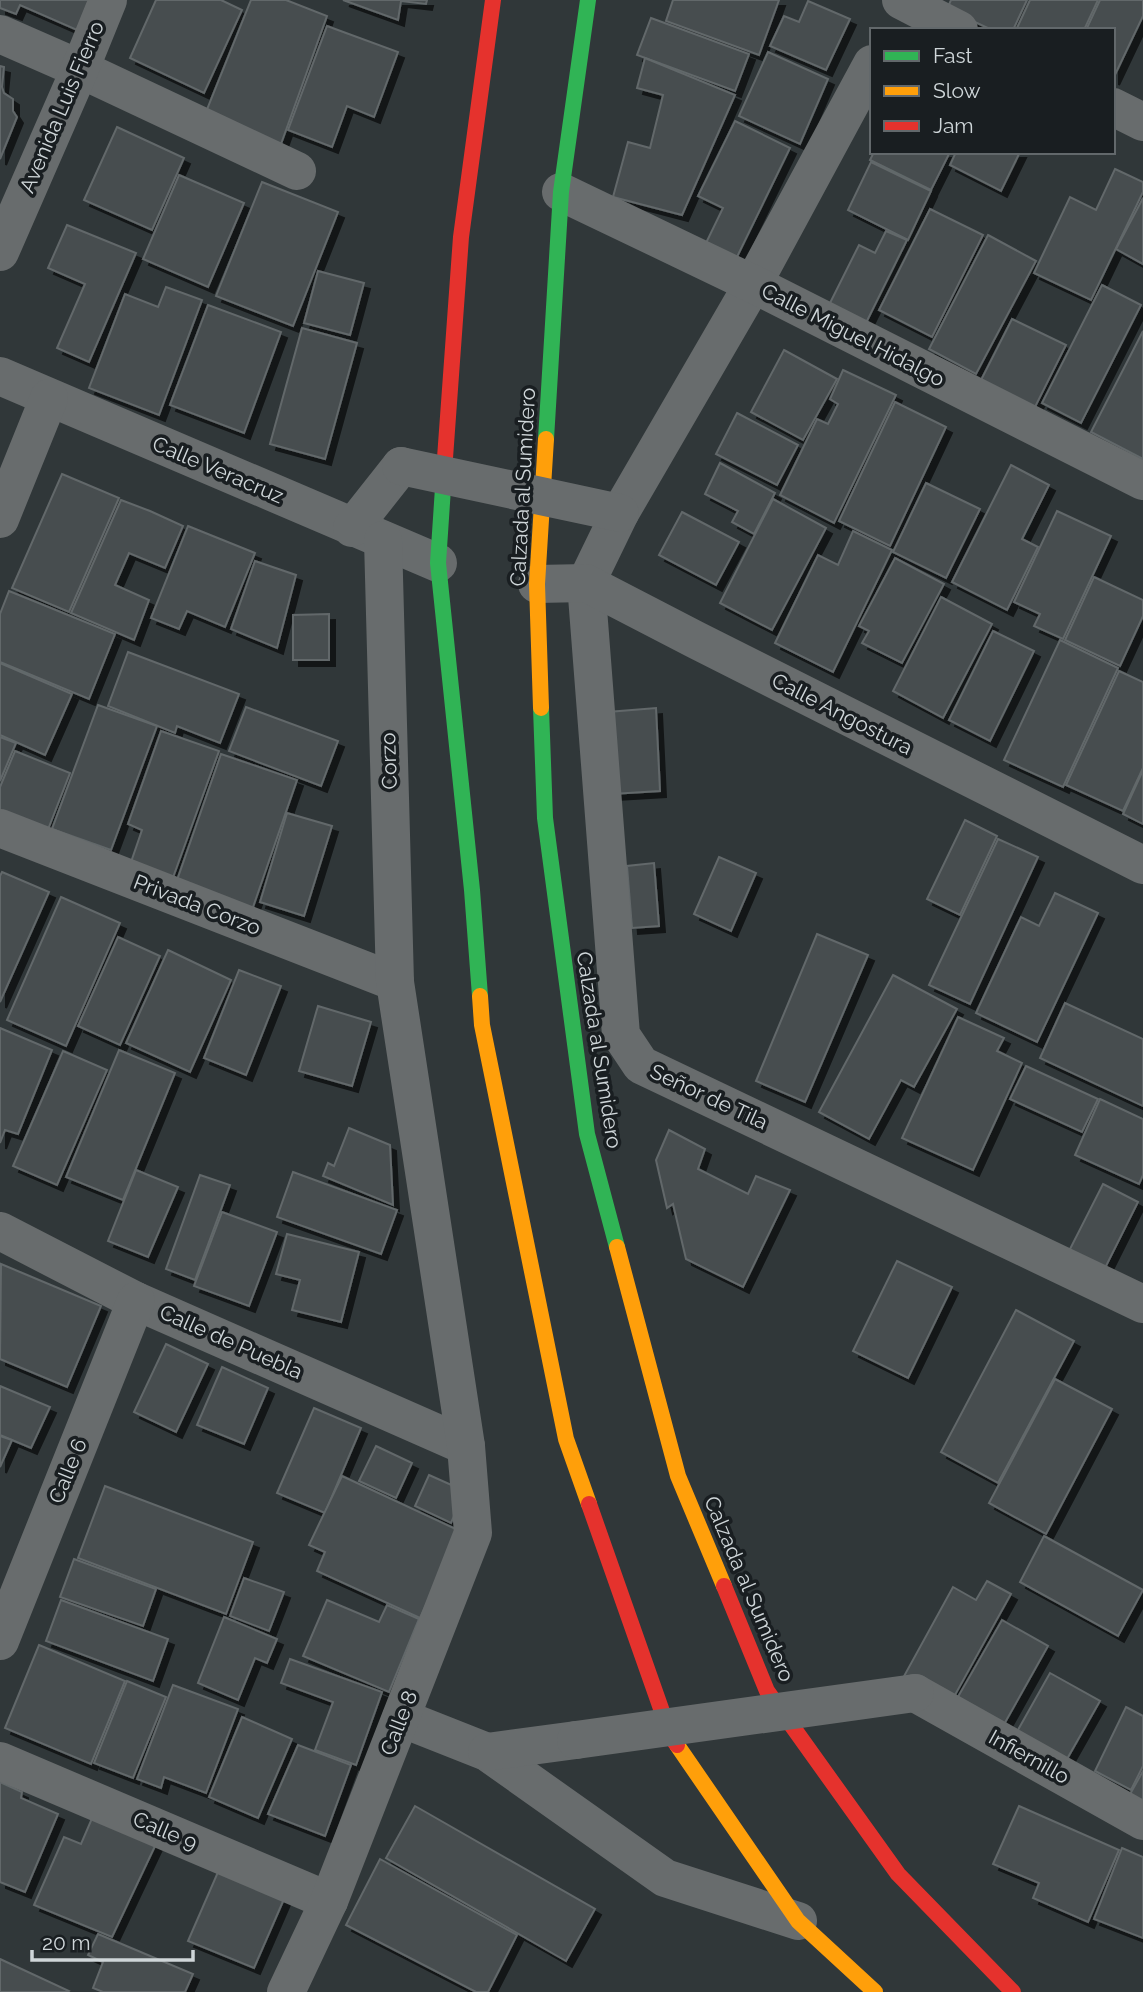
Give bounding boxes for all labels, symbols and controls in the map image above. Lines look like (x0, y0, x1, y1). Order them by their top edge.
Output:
street label: Avenida Luis Fierro (14, 17, 109, 196)
legend (870, 28, 1115, 154)
text: Fast (933, 43, 973, 68)
text: Slow (933, 78, 981, 103)
text: Jam (933, 113, 974, 138)
street label: Calle Miguel Hidalgo (758, 278, 949, 392)
street label: Calzada al Sumidero (505, 387, 540, 587)
street label: Calle Veracruz (149, 431, 287, 508)
street label: Calle Angostura (768, 667, 917, 760)
street label: Corzo (375, 732, 402, 790)
street label: Privada Corzo (130, 869, 264, 940)
street label: Calzada al Sumidero (572, 950, 627, 1150)
street label: Señor de Tila (646, 1058, 772, 1135)
street label: Calle de Puebla (156, 1299, 306, 1384)
street label: Calle 6 (43, 1435, 92, 1507)
street label: Calzada al Sumidero (699, 1492, 800, 1685)
street label: Calle 8 (375, 1687, 422, 1759)
street label: Infiernillo (985, 1724, 1074, 1789)
street label: Calle 9 (129, 1806, 201, 1855)
scale bar (32, 1918, 192, 1962)
text: 20 m (42, 1930, 90, 1955)

